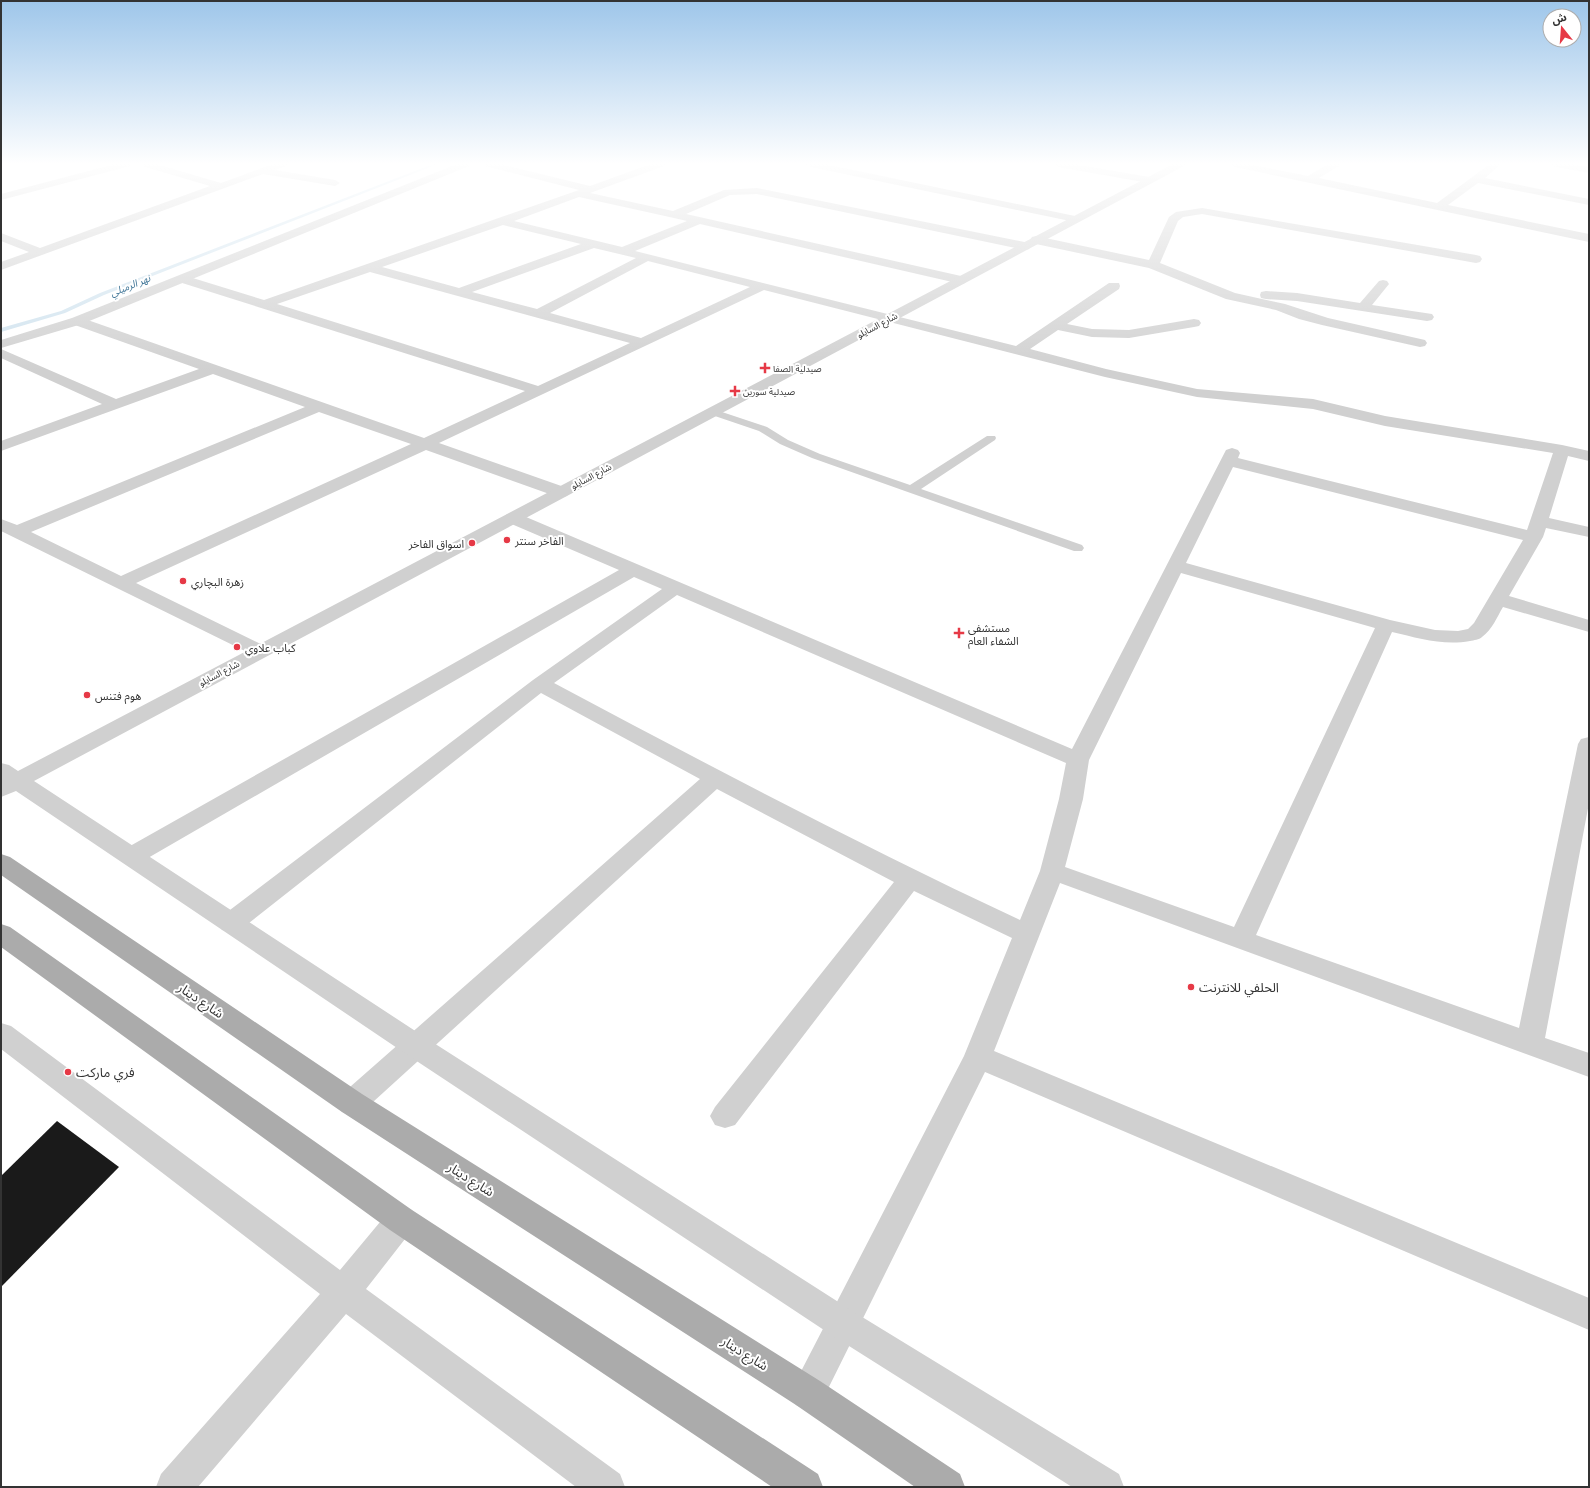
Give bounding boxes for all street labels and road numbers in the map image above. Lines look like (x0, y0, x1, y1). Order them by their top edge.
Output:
street label: شارع السايلو (855, 310, 900, 342)
street label: شارع السايلو (569, 461, 614, 493)
street label: شارع السايلو (197, 658, 242, 690)
street label: شارع دينار (173, 978, 227, 1024)
street label: شارع دينار (442, 1158, 497, 1202)
street label: شارع دينار (716, 1332, 771, 1376)

